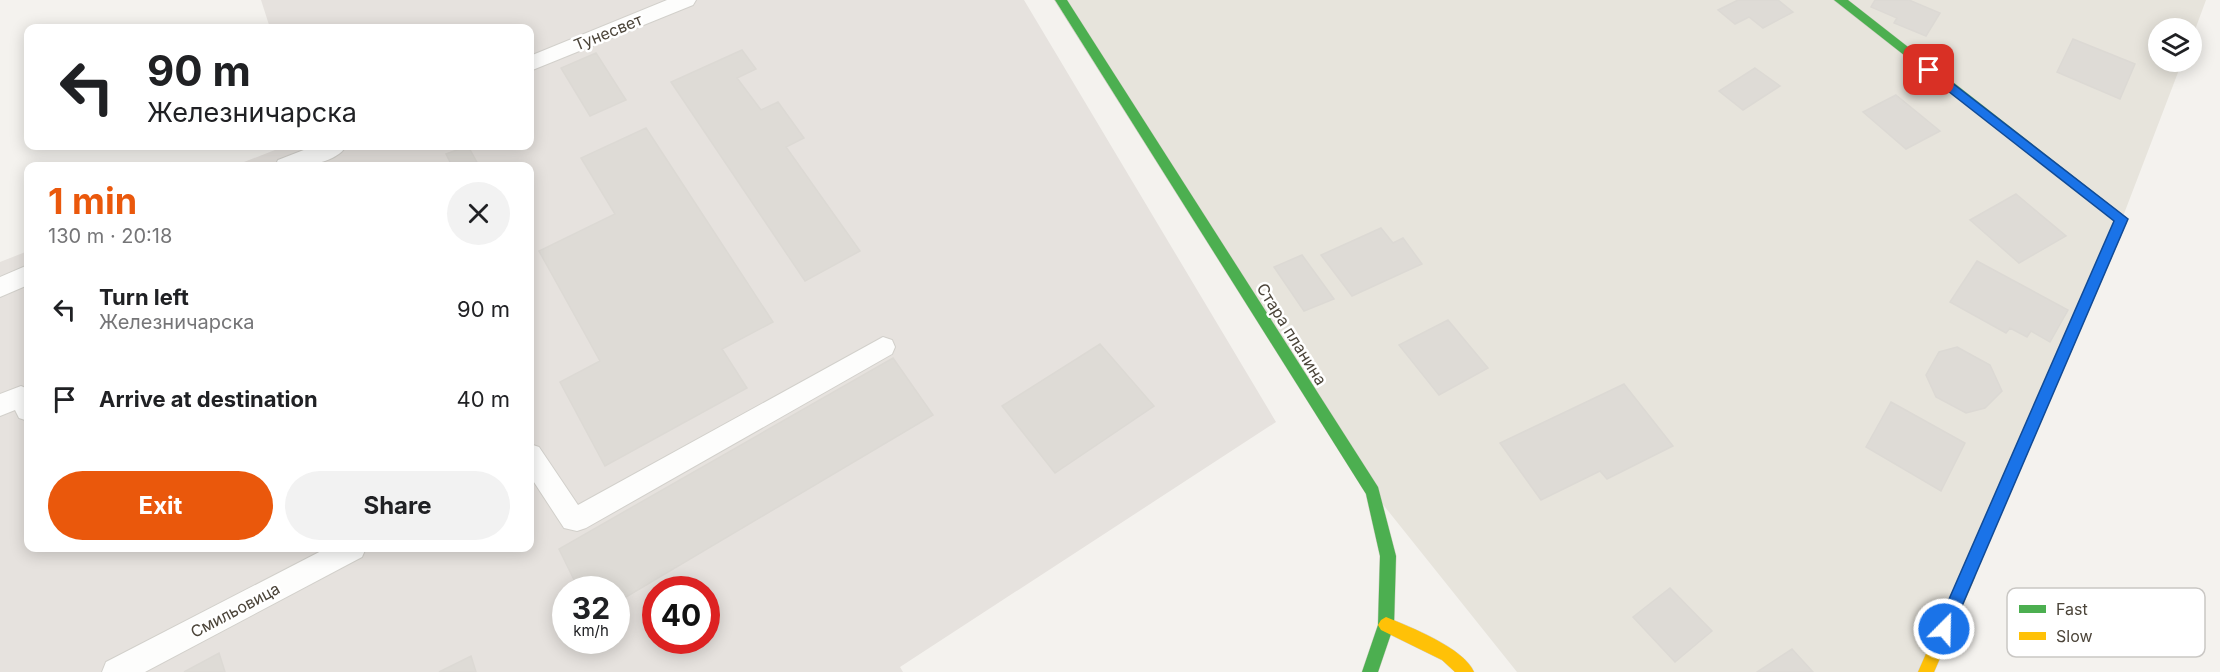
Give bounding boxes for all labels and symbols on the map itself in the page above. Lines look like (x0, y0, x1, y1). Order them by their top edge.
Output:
street label: Тунесвет (571, 9, 646, 55)
pin (1903, 44, 1954, 95)
street label: Стара планина (1253, 279, 1331, 389)
speed limit sign: 40 (642, 576, 720, 654)
street label: Смильовица (187, 578, 283, 642)
legend (2007, 588, 2205, 657)
position arrow (1912, 597, 1976, 661)
text: Fast (2056, 599, 2088, 619)
text: Slow (2056, 626, 2093, 646)

